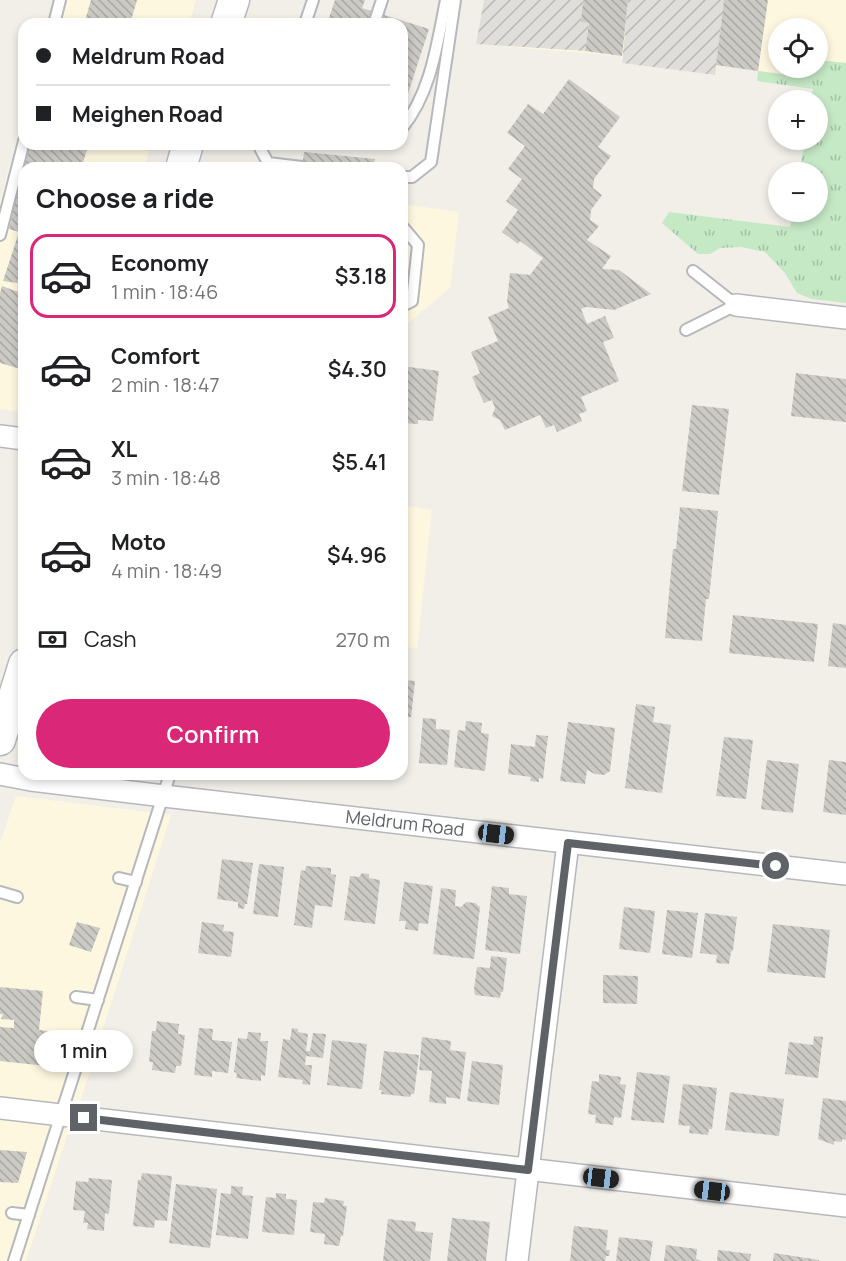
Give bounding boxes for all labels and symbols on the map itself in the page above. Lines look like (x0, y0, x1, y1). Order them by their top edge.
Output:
street label: Meldrum Road (344, 804, 466, 841)
car (477, 823, 515, 845)
route start (762, 852, 789, 879)
callout: 1 min (34, 1031, 134, 1073)
route end (70, 1104, 97, 1131)
car (582, 1167, 620, 1189)
car (693, 1180, 731, 1202)

